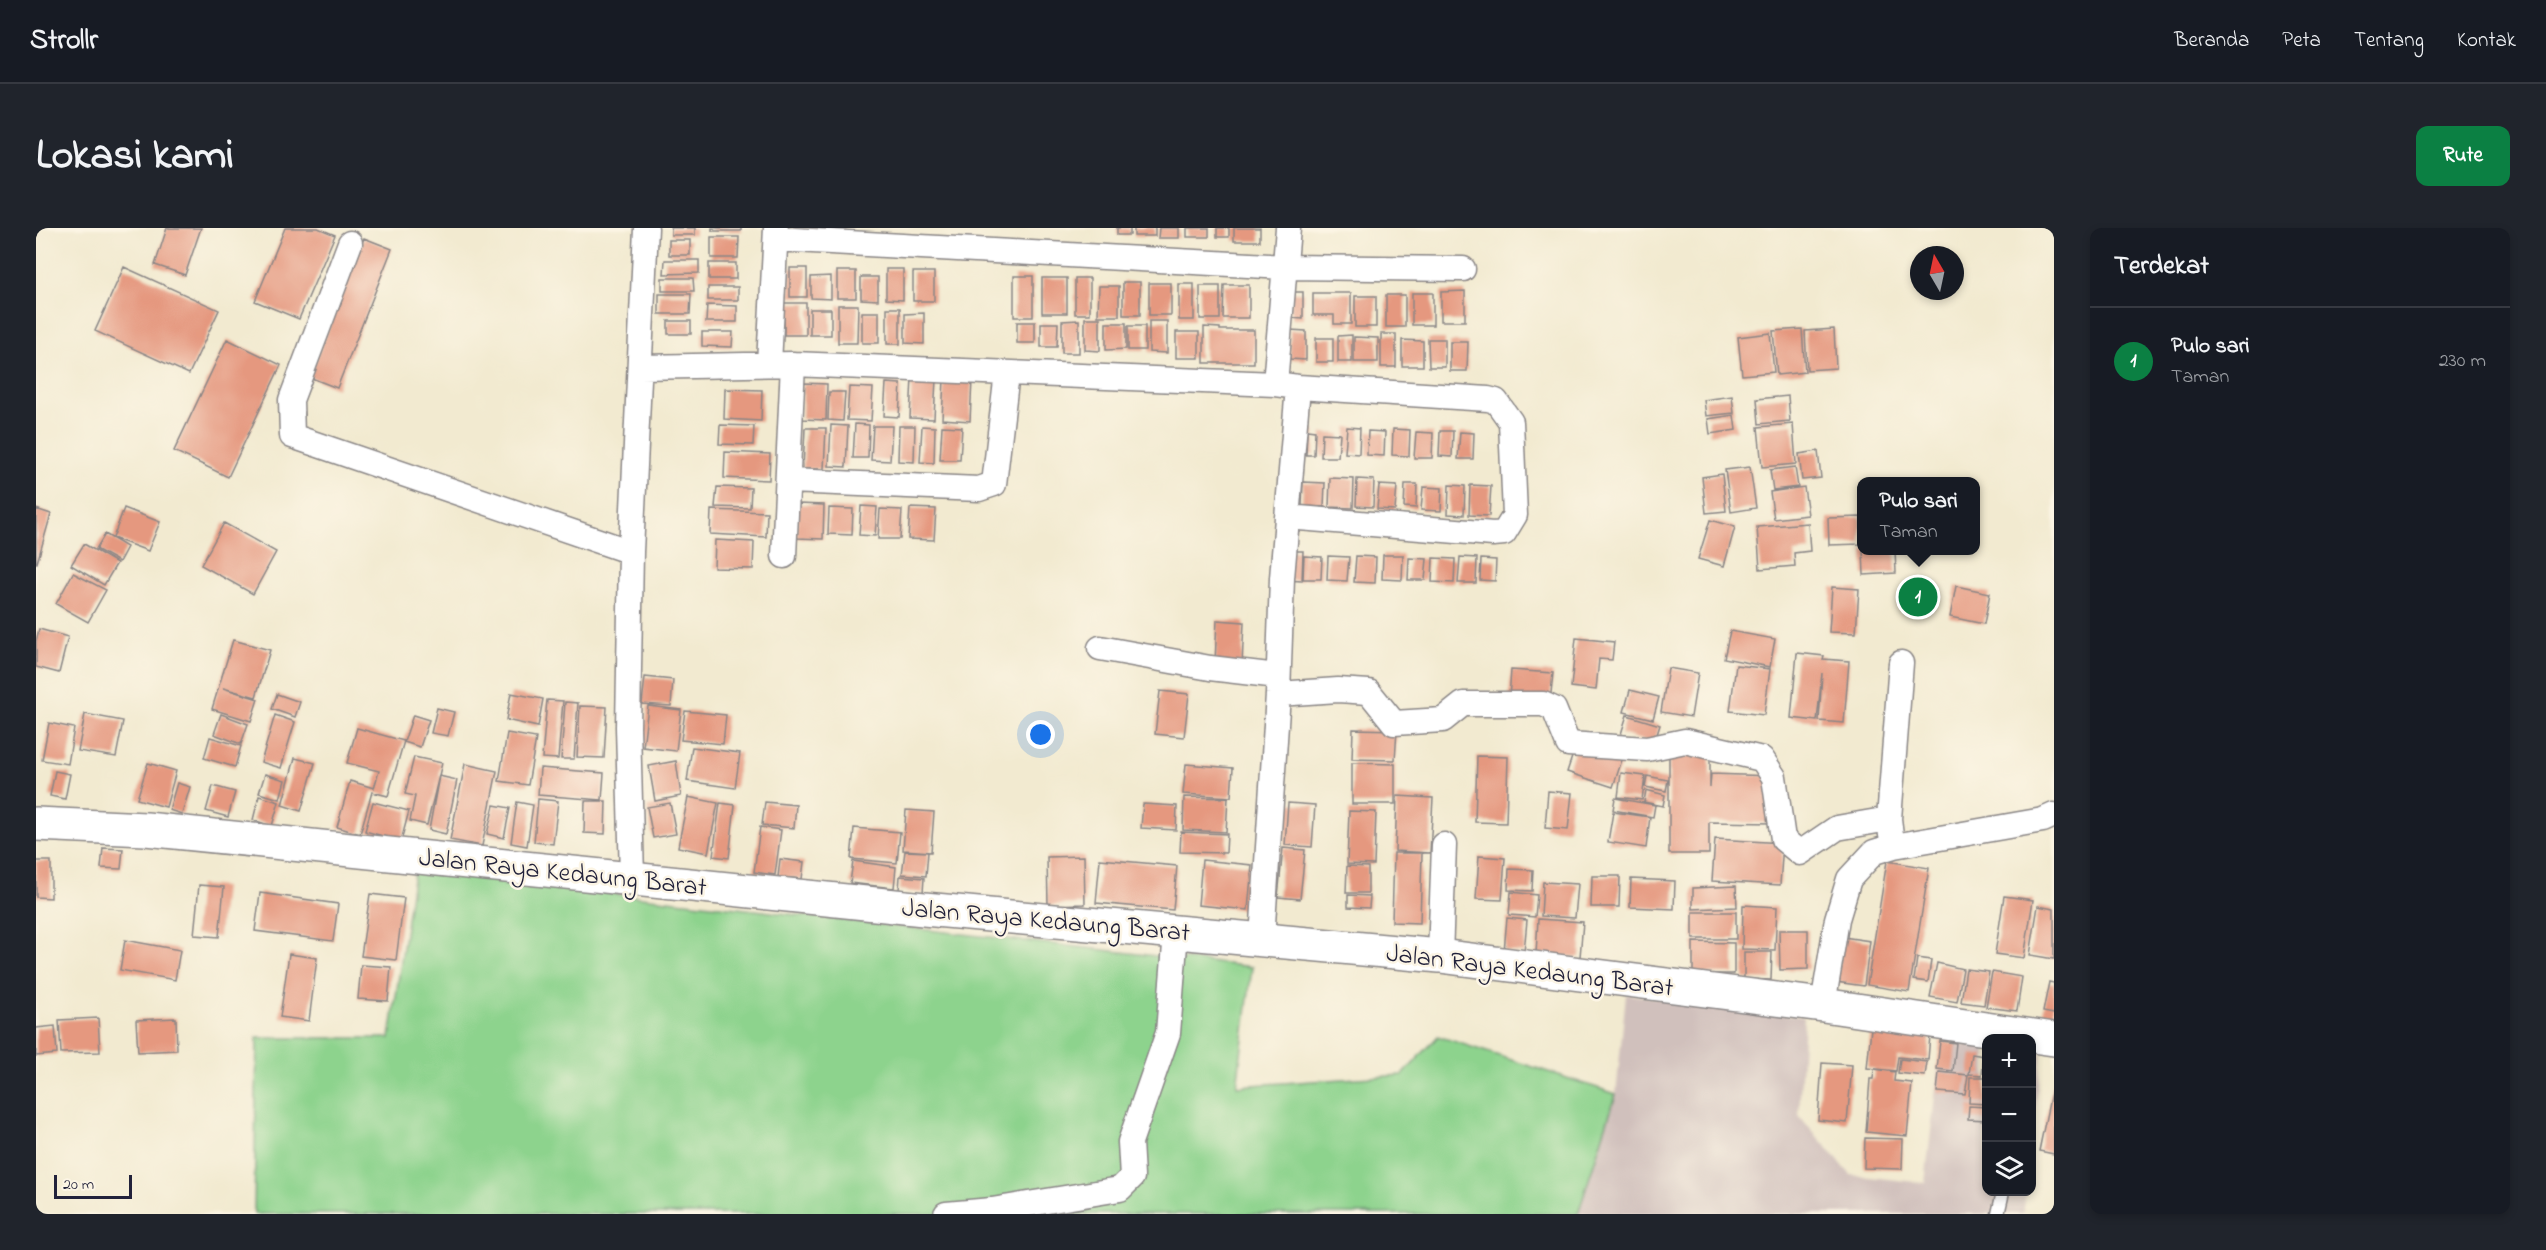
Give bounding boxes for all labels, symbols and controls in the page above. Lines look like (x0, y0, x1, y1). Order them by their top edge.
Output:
text: Strollr (30, 21, 98, 62)
text: Beranda (2174, 26, 2249, 56)
text: Peta (2282, 26, 2321, 56)
text: Tentang (2354, 26, 2424, 56)
text: Kontak (2457, 26, 2516, 56)
text: Lokasi kami (36, 126, 234, 187)
button: Rute (2416, 126, 2510, 186)
north arrow (1910, 246, 1964, 300)
text: Terdekat (2114, 248, 2209, 286)
text: Pulo sari (2171, 331, 2249, 363)
text: 1 (2130, 347, 2137, 376)
text: 230 m (2439, 347, 2486, 376)
text: Taman (2171, 363, 2229, 392)
popup (1857, 477, 1980, 555)
text: Pulo sari (1879, 486, 1958, 518)
text: Taman (1879, 518, 1938, 547)
pin: 1 (1898, 574, 1938, 620)
your location (1026, 720, 1055, 749)
street label: Jalan Raya Kedaung Barat (417, 840, 709, 908)
street label: Jalan Raya Kedaung Barat (900, 890, 1192, 954)
street label: Jalan Raya Kedaung Barat (1384, 936, 1676, 1008)
map controls (1982, 1034, 2036, 1196)
button: + (1982, 1034, 2036, 1088)
button: − (1982, 1088, 2036, 1142)
button: layers (1982, 1142, 2036, 1196)
scale bar (54, 1172, 132, 1200)
text: 20 m (63, 1173, 94, 1197)

